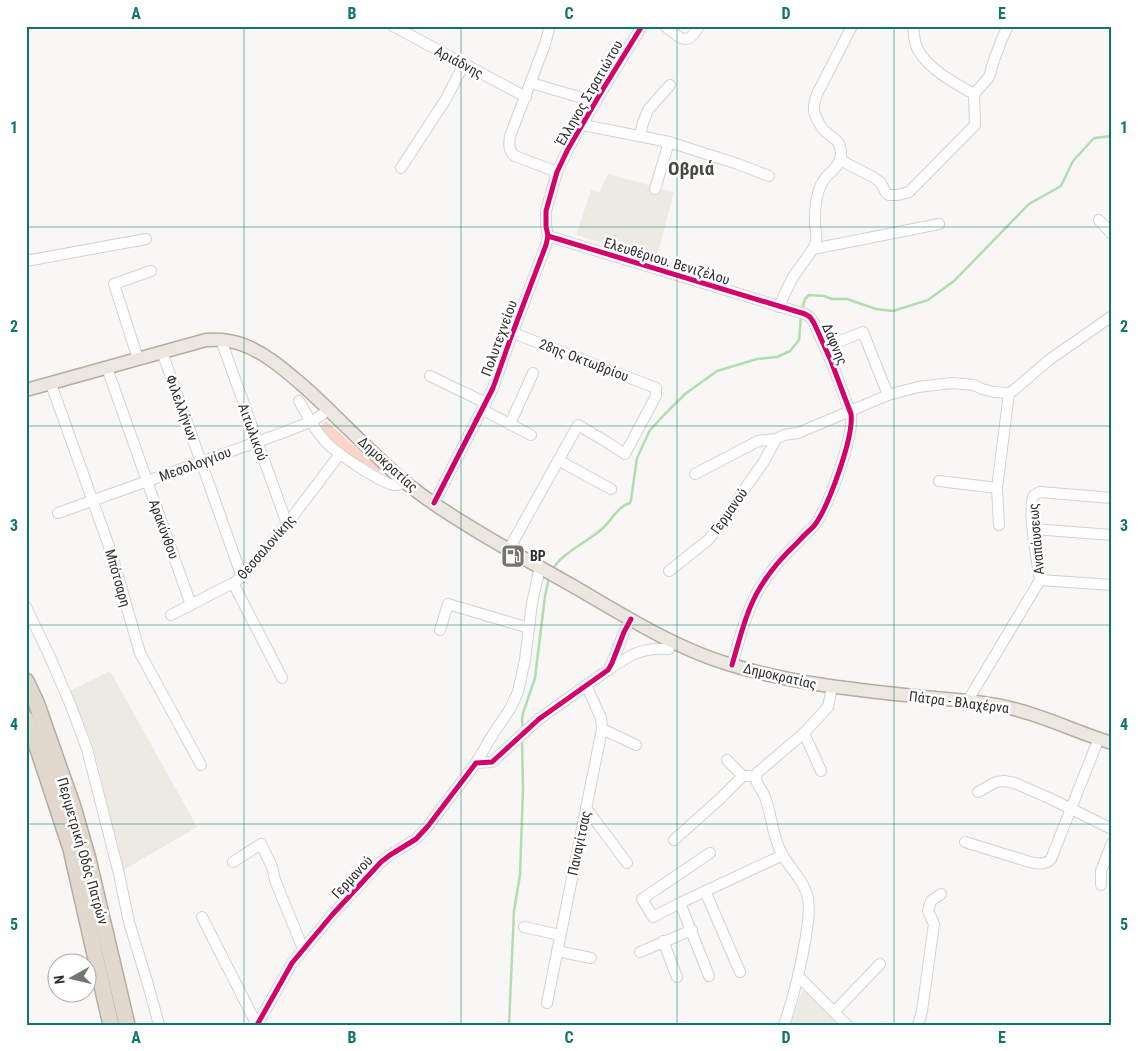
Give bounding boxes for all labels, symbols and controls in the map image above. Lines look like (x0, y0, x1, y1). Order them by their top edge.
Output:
text: A (131, 4, 141, 23)
text: B (348, 4, 357, 23)
text: C (564, 4, 574, 23)
text: D (781, 4, 791, 23)
text: E (998, 4, 1006, 23)
street label: Έλληνος Στρατιώτου (552, 37, 626, 149)
street label: Αριάδνης (432, 43, 486, 81)
text: 1 (10, 118, 18, 137)
text: 1 (1120, 118, 1128, 137)
district label: Οβριά (668, 157, 715, 180)
street label: Ελευθέριου. Βενιζέλου (602, 234, 732, 288)
street label: Πολυτεχνείου (478, 298, 520, 378)
text: 2 (10, 317, 18, 336)
text: 2 (1120, 317, 1128, 336)
street label: Δάφνης (818, 321, 851, 368)
street label: 28ης Οκτωβρίου (537, 336, 631, 384)
street label: Φιλελλήνων (163, 373, 201, 443)
street label: Αιτωλικού (235, 401, 271, 463)
street label: Δημοκρατίας (355, 433, 421, 495)
street label: Μεσολογγίου (157, 444, 233, 484)
street label: Γερμανού (707, 485, 751, 537)
street label: Αρακύνθου (146, 497, 182, 561)
street label: Αναπάυσεως (1025, 503, 1047, 575)
street label: Θεσσαλονίκης (234, 511, 298, 583)
text: 3 (10, 516, 18, 535)
text: 3 (1120, 516, 1128, 535)
fuel station icon: BP (500, 543, 526, 569)
street label: Μπότσαρη (102, 547, 134, 609)
place label: BP (530, 548, 546, 564)
street label: Δημοκρατίας (742, 660, 818, 692)
street label: Πάτρα - Βλαχέρνα (908, 688, 1010, 716)
text: 4 (10, 715, 18, 734)
text: 4 (1120, 715, 1128, 734)
street label: Περιμετρική Οδός Πατρών (54, 776, 112, 926)
street label: Παναγίτσας (564, 809, 594, 877)
street label: Γερμανού (328, 852, 376, 902)
text: 5 (10, 915, 18, 934)
text: 5 (1120, 915, 1128, 934)
north arrow (48, 954, 98, 1004)
text: N (51, 974, 68, 985)
text: A (131, 1028, 141, 1047)
text: B (348, 1028, 357, 1047)
text: C (564, 1028, 574, 1047)
text: D (781, 1028, 791, 1047)
text: E (998, 1028, 1006, 1047)

